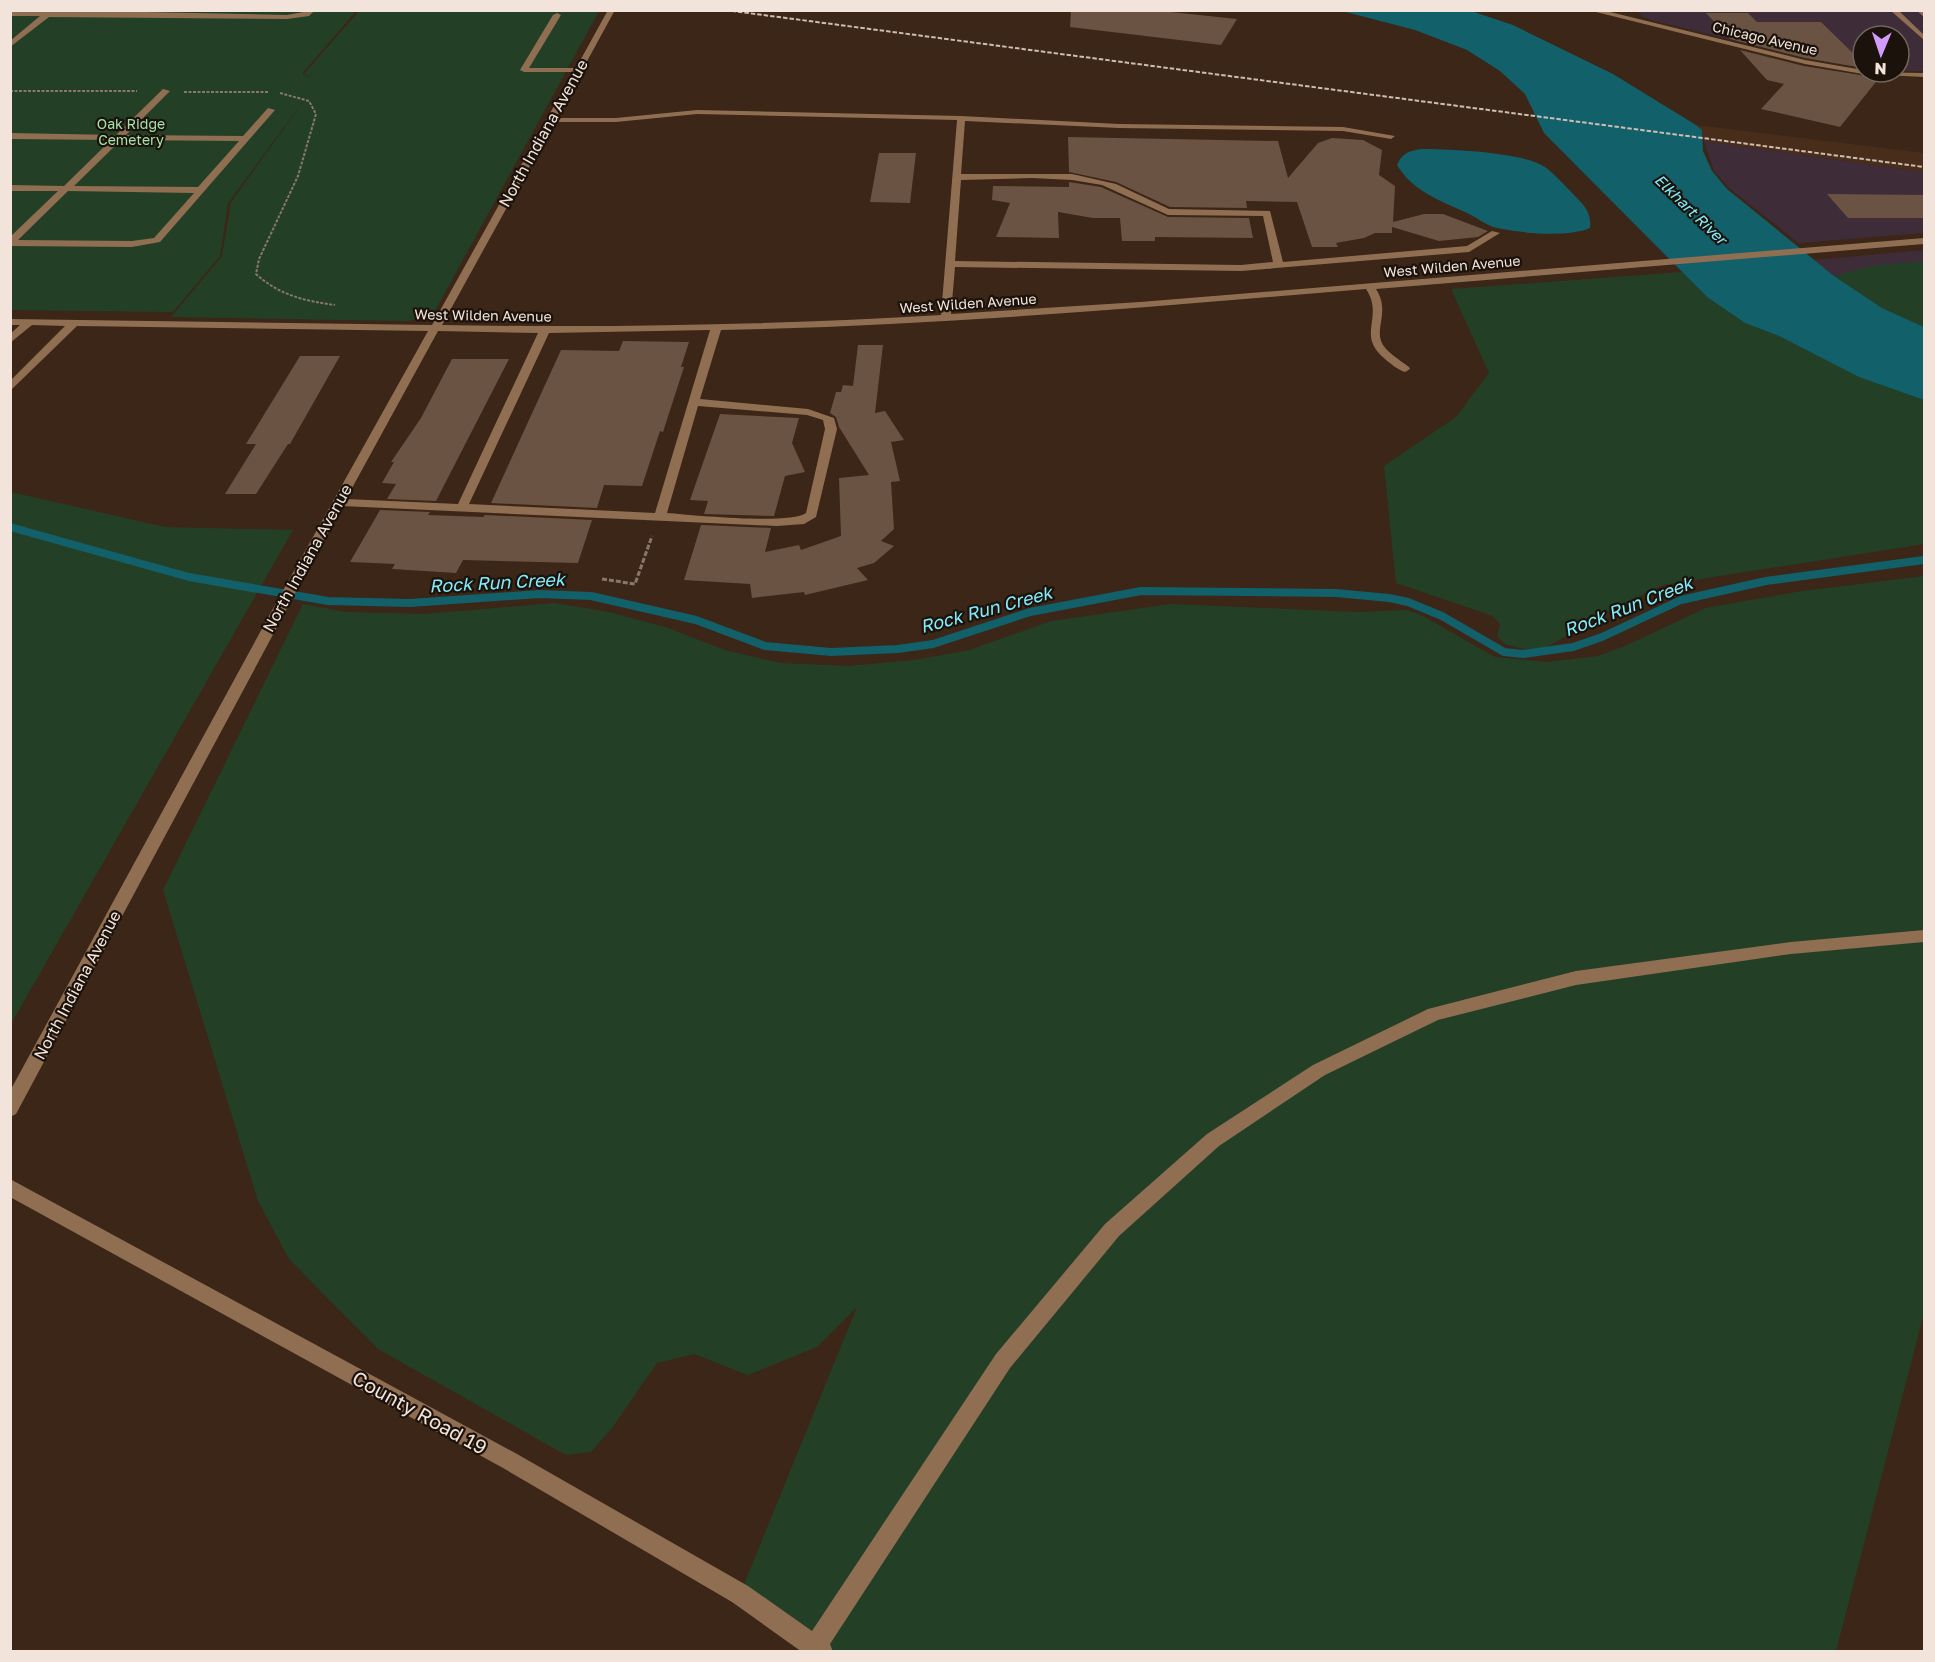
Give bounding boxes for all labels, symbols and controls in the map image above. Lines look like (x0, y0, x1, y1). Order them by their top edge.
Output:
street label: Chicago Avenue (1711, 18, 1819, 58)
north arrow (1851, 24, 1911, 84)
street label: North Indiana Avenue (494, 56, 592, 210)
text: N (1874, 59, 1887, 79)
park label: Oak Ridge Cemetery (97, 115, 165, 148)
water label: Elkhart River (1651, 170, 1732, 249)
street label: West Wilden Avenue (1383, 252, 1521, 280)
street label: West Wilden Avenue (899, 290, 1037, 316)
street label: West Wilden Avenue (414, 305, 552, 325)
street label: North Indiana Avenue (258, 481, 356, 635)
water label: Rock Run Creek (429, 567, 567, 597)
water label: Rock Run Creek (1561, 571, 1697, 641)
water label: Rock Run Creek (918, 580, 1056, 637)
street label: North Indiana Avenue (29, 907, 125, 1063)
street label: County Road 19 (348, 1365, 492, 1459)

